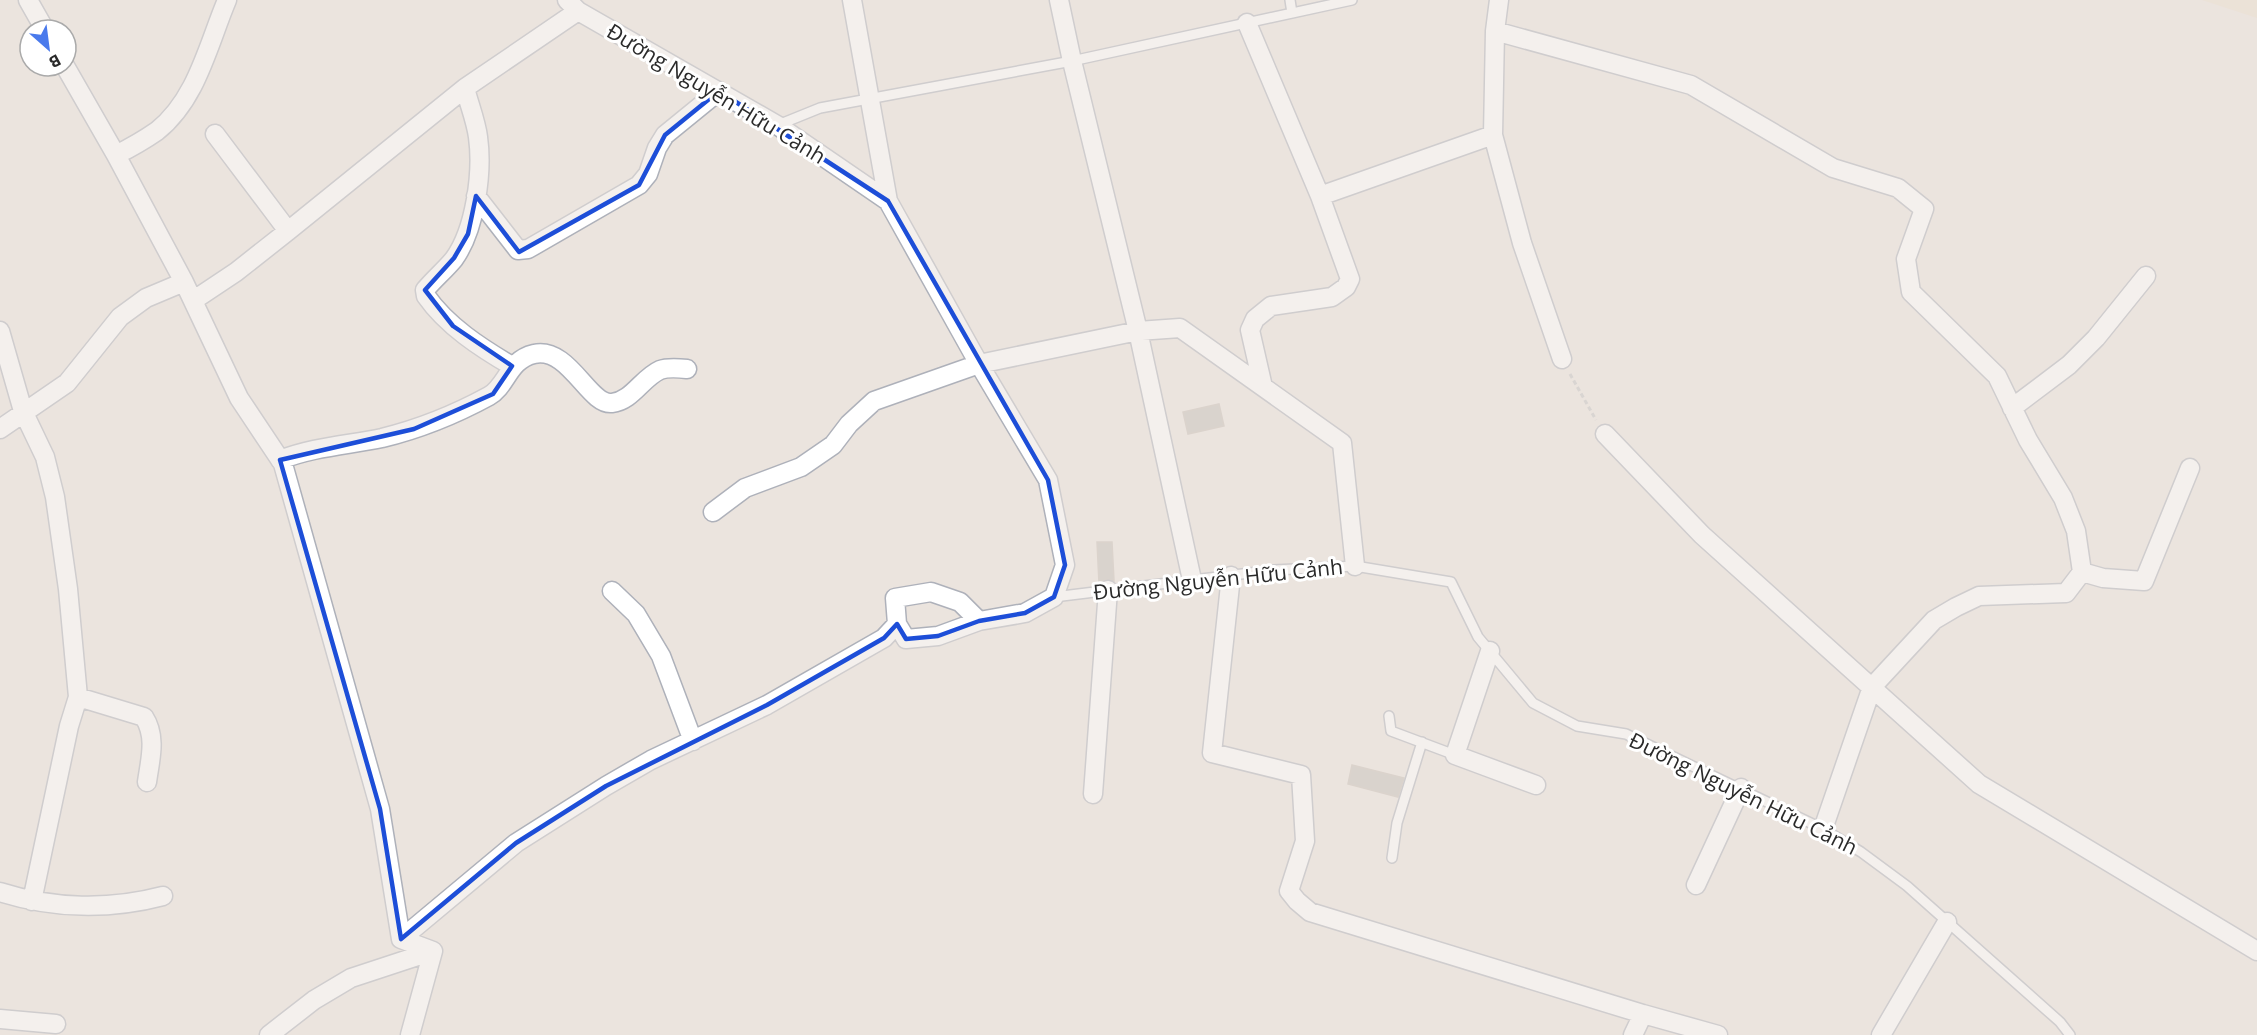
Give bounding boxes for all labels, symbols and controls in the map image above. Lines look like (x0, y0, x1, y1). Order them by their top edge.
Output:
street label: Đường Nguyễn Hữu Cảnh (602, 17, 831, 170)
north arrow (18, 18, 78, 78)
text: B (45, 49, 65, 73)
street label: Đường Nguyễn Hữu Cảnh (1092, 552, 1344, 606)
street label: Đường Nguyễn Hữu Cảnh (1625, 726, 1862, 861)

